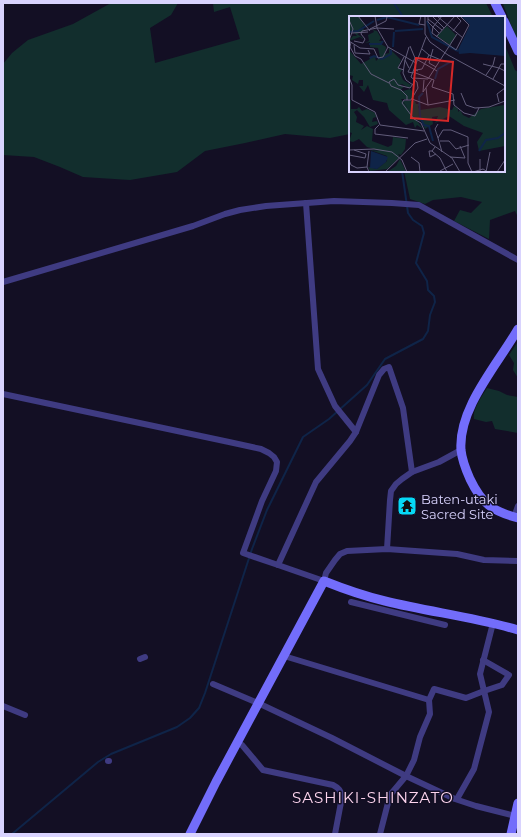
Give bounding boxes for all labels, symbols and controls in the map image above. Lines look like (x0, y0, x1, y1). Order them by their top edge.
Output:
inset map (349, 16, 505, 172)
place label: Baten-utaki Sacred Site (421, 491, 498, 522)
temple icon: Baten-utaki Sacred Site (396, 495, 418, 517)
district label: SASHIKI-SHINZATO (292, 788, 454, 807)

